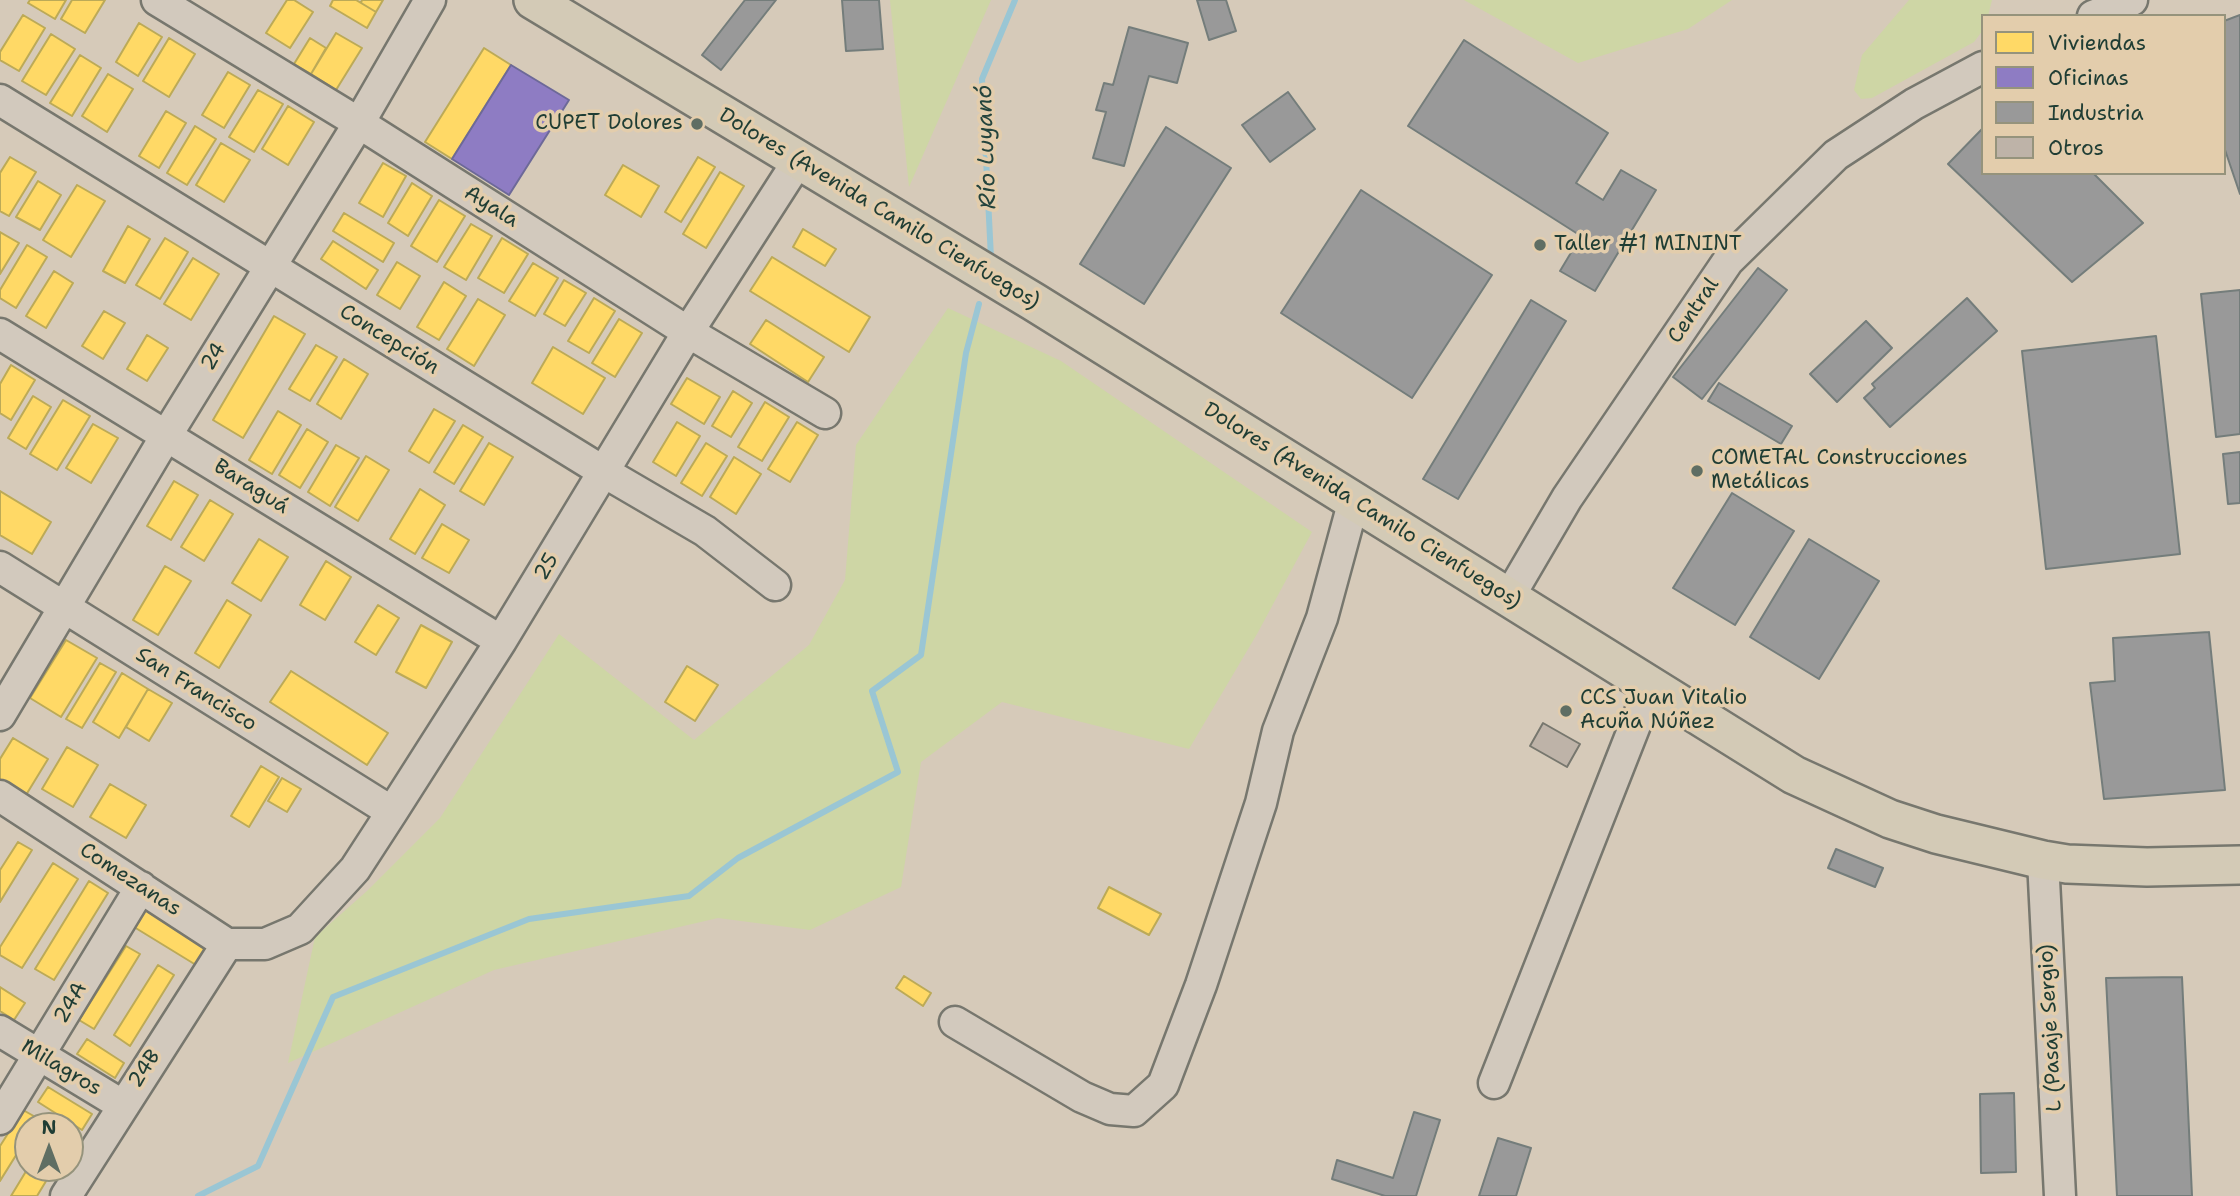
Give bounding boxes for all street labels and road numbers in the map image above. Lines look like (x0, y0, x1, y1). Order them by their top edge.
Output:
street label: Dolores (Avenida Camilo Cienfuegos) (714, 103, 1044, 315)
street label: Ayala (459, 181, 523, 233)
street label: Central (1663, 273, 1725, 349)
street label: Concepción (335, 299, 443, 381)
street label: 24 (196, 338, 232, 376)
street label: Dolores (Avenida Camilo Cienfuegos) (1198, 397, 1526, 615)
street label: Baraguá (209, 454, 293, 520)
street label: 25 (529, 549, 565, 585)
street label: San Francisco (131, 643, 261, 737)
street label: Comezanas (75, 838, 185, 922)
street label: L (Pasaje Sergio) (2034, 944, 2068, 1112)
street label: 24A (49, 978, 93, 1028)
street label: Milagros (16, 1034, 106, 1102)
street label: 24B (123, 1045, 167, 1093)

